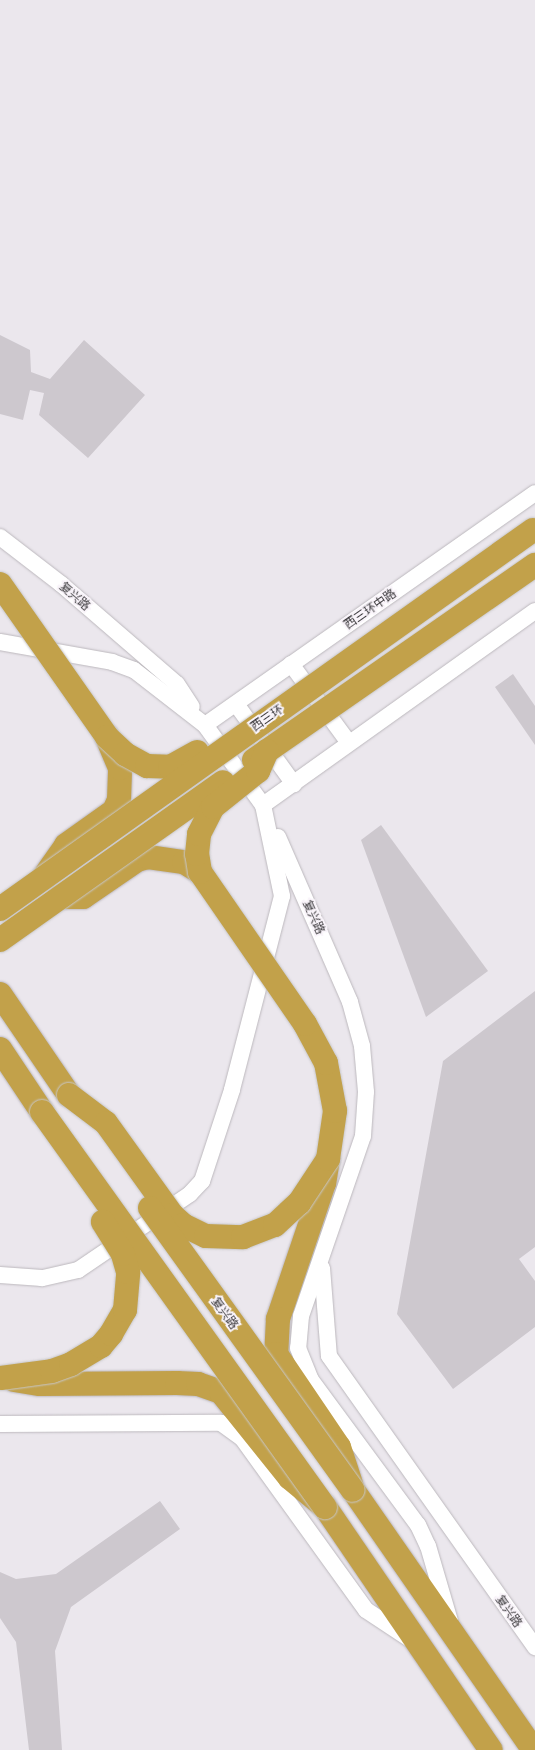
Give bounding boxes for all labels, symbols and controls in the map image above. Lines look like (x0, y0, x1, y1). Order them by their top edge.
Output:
street label: 复兴路 (57, 579, 93, 613)
street label: 西三环中路 (341, 586, 399, 632)
street label: 西三环 (248, 702, 286, 734)
street label: 复兴路 (300, 898, 328, 936)
street label: 复兴路 (209, 1294, 241, 1332)
street label: 复兴路 (493, 1592, 525, 1630)

